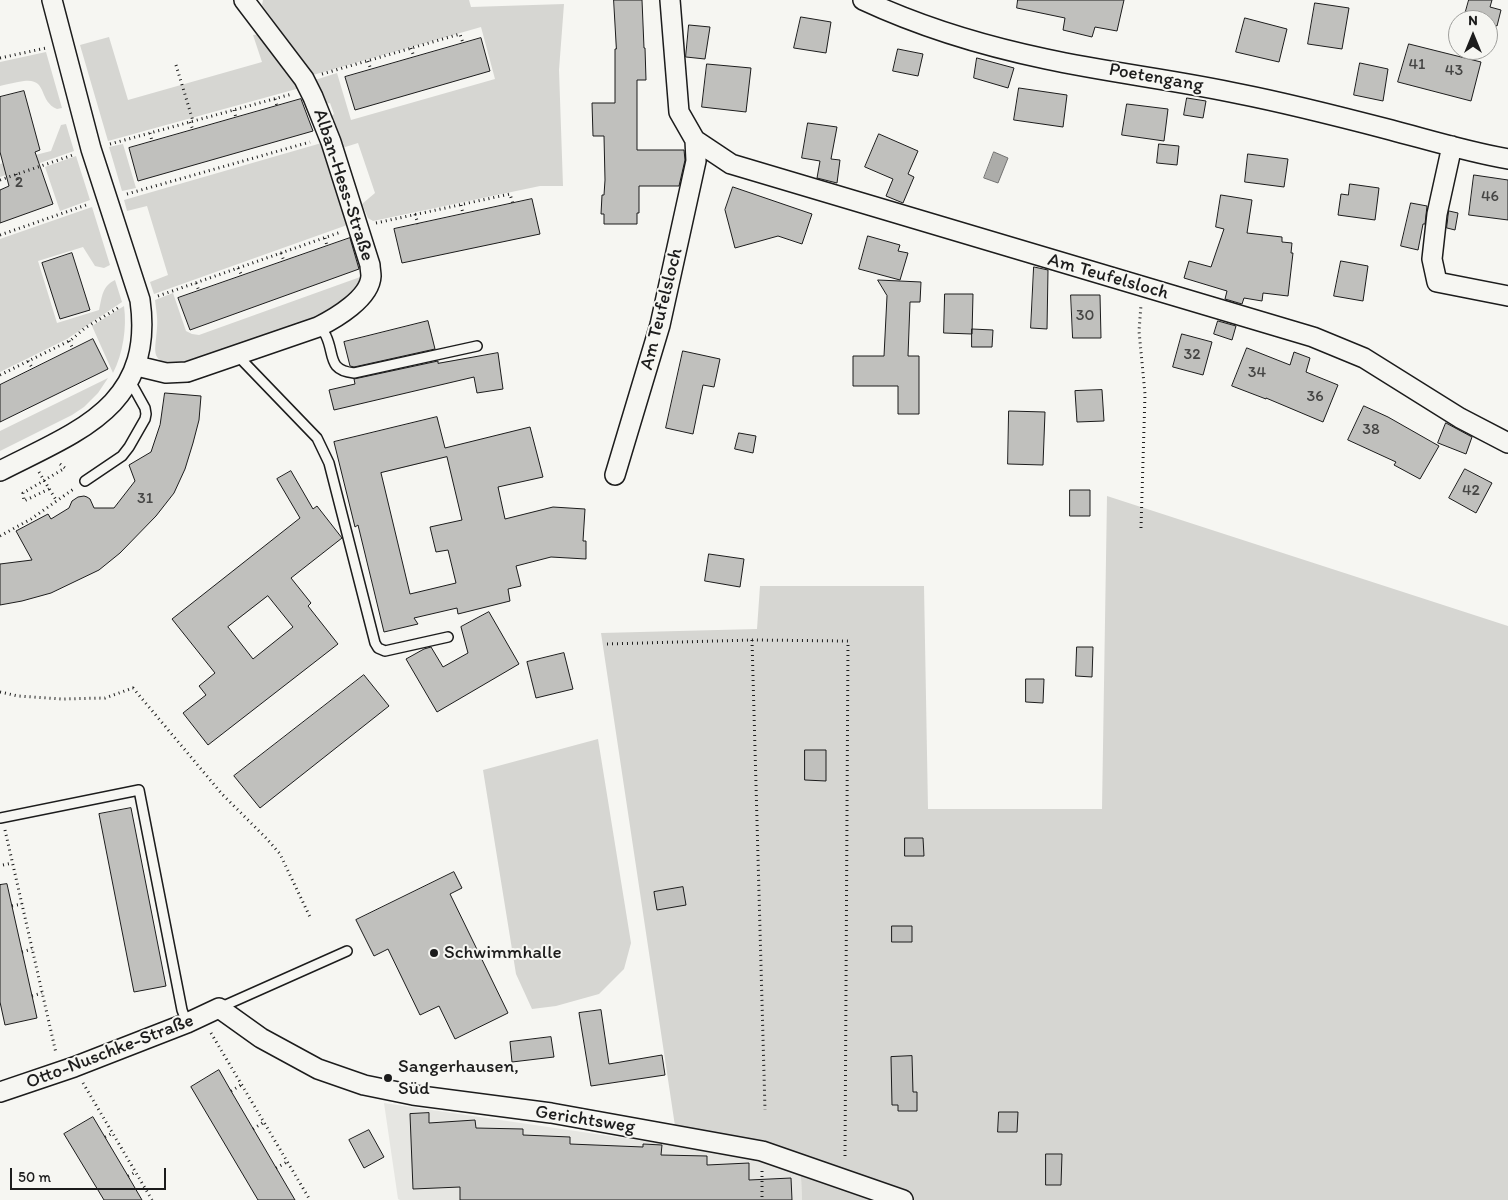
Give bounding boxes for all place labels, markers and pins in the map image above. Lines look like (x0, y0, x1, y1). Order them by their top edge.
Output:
place label: Schwimmhalle (444, 942, 562, 964)
marker: Schwimmhalle (428, 947, 440, 959)
place label: Sangerhausen, Süd (398, 1056, 519, 1100)
marker: Sangerhausen, Süd (382, 1072, 394, 1084)

